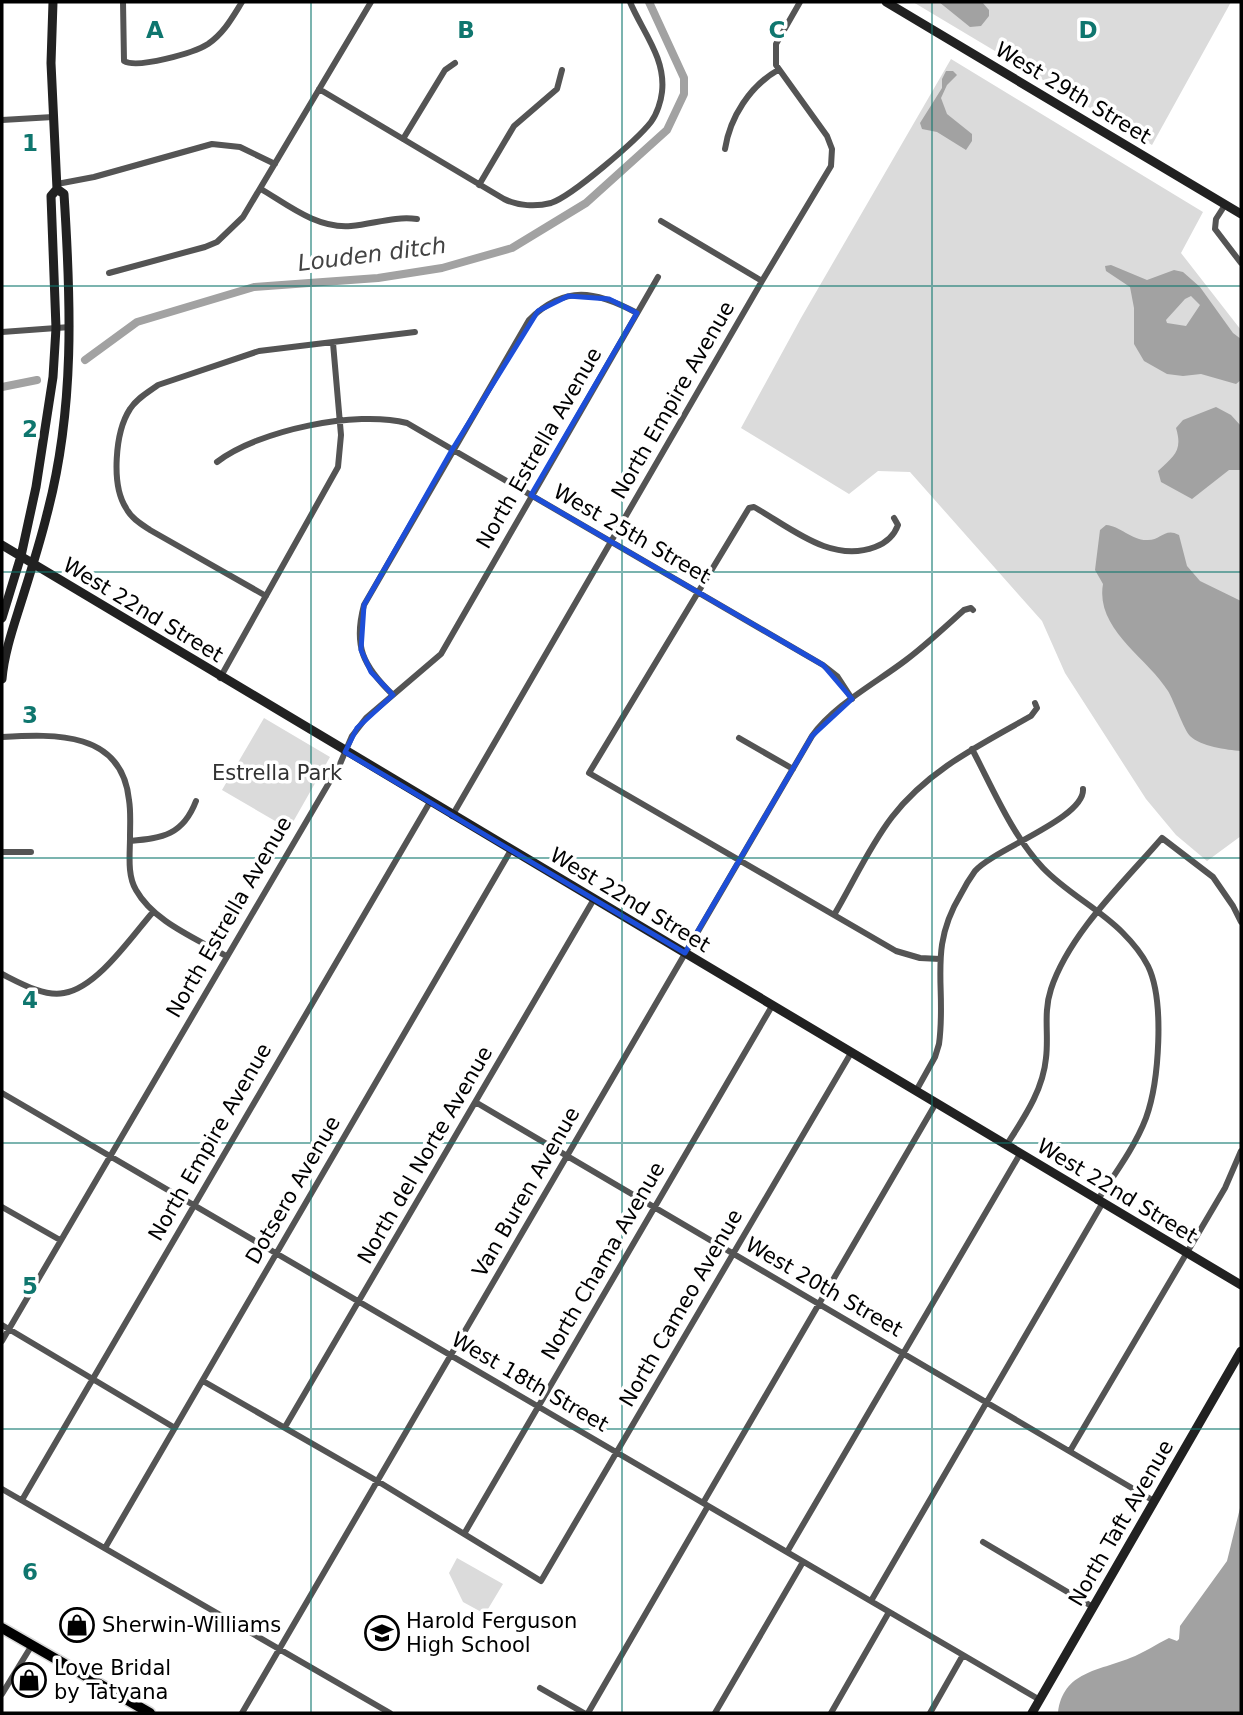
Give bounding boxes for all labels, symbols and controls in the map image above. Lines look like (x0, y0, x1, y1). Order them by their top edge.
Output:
text: A (146, 17, 164, 43)
text: B (457, 17, 475, 43)
text: C (769, 17, 785, 43)
text: D (1078, 17, 1098, 43)
street label: West 29th Street (991, 37, 1155, 149)
text: 1 (22, 130, 38, 156)
water label: Louden ditch (296, 232, 448, 276)
street label: North Empire Avenue (607, 297, 739, 503)
street label: North Estrella Avenue (472, 343, 606, 553)
text: 2 (22, 416, 38, 442)
street label: West 25th Street (549, 479, 715, 589)
street label: West 22nd Street (59, 553, 227, 667)
text: 3 (22, 702, 38, 728)
park label: Estrella Park (212, 761, 343, 785)
street label: North Estrella Avenue (162, 812, 296, 1022)
street label: West 22nd Street (546, 843, 714, 957)
text: 4 (22, 987, 38, 1013)
street label: North Empire Avenue (144, 1039, 276, 1245)
street label: North del Norte Avenue (353, 1042, 497, 1268)
street label: Van Buren Avenue (468, 1103, 584, 1281)
street label: Dotsero Avenue (241, 1112, 345, 1268)
street label: West 22nd Street (1033, 1134, 1201, 1248)
street label: North Chama Avenue (537, 1158, 669, 1364)
street label: North Cameo Avenue (615, 1205, 747, 1411)
street label: West 20th Street (741, 1232, 907, 1342)
text: 5 (22, 1273, 38, 1299)
street label: West 18th Street (447, 1327, 613, 1437)
street label: North Taft Avenue (1064, 1436, 1178, 1610)
text: 6 (22, 1559, 38, 1585)
shop icon: Sherwin-Williams (58, 1606, 96, 1644)
place label: Harold Ferguson High School (406, 1609, 577, 1657)
place label: Sherwin-Williams (102, 1613, 281, 1637)
school or university icon: Harold Ferguson High School (363, 1614, 401, 1652)
place label: Love Bridal by Tatyana (54, 1656, 171, 1704)
shop icon: Love Bridal by Tatyana (10, 1661, 48, 1699)

